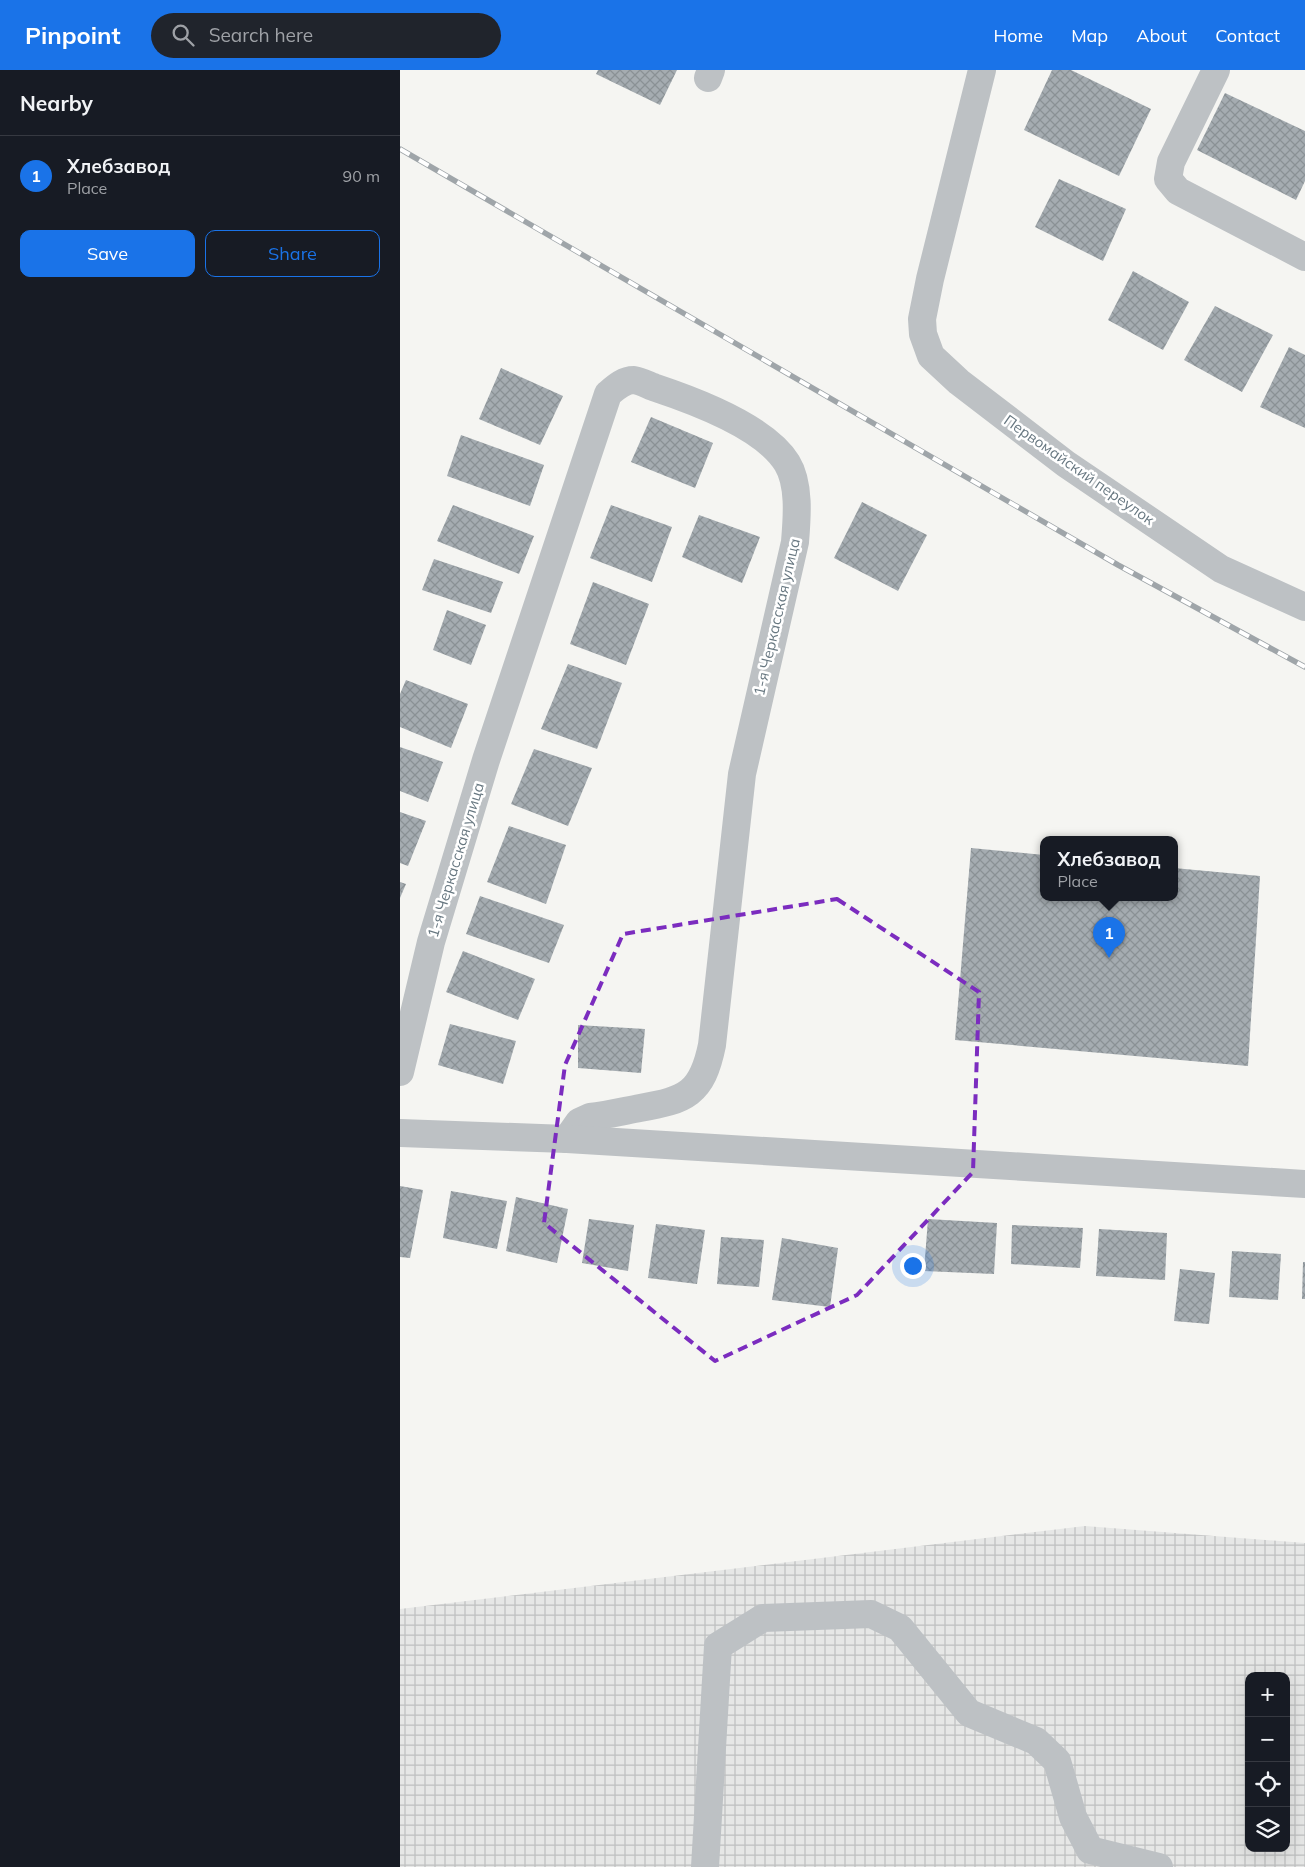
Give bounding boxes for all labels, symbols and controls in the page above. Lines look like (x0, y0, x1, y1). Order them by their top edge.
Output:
search box (151, 13, 501, 58)
text: Pinpoint (25, 20, 121, 50)
icon: search (169, 21, 197, 49)
text: Search here (209, 23, 313, 47)
text: Home (993, 24, 1043, 47)
text: Map (1071, 24, 1108, 47)
text: About (1136, 24, 1187, 47)
text: Contact (1215, 24, 1280, 47)
text: Nearby (20, 90, 93, 116)
text: Хлебзавод (67, 154, 170, 178)
text: 1 (31, 166, 41, 186)
text: 90 m (343, 166, 380, 186)
text: Place (67, 178, 107, 198)
button: Save (20, 230, 195, 277)
button: Share (205, 230, 380, 277)
street label: Первомайский переулок (1000, 410, 1159, 529)
street label: 1-я Черкасская улица (749, 536, 804, 697)
street label: 1-я Черкасская улица (423, 780, 488, 940)
popup (1040, 836, 1178, 901)
text: Хлебзавод (1057, 847, 1161, 871)
text: Place (1057, 871, 1098, 891)
pin: 1 (1093, 917, 1125, 958)
your location (900, 1253, 926, 1279)
map controls (1245, 1672, 1290, 1852)
button: + (1245, 1672, 1290, 1717)
button: − (1245, 1717, 1290, 1762)
button: locate (1245, 1762, 1290, 1807)
button: layers (1245, 1807, 1290, 1852)

